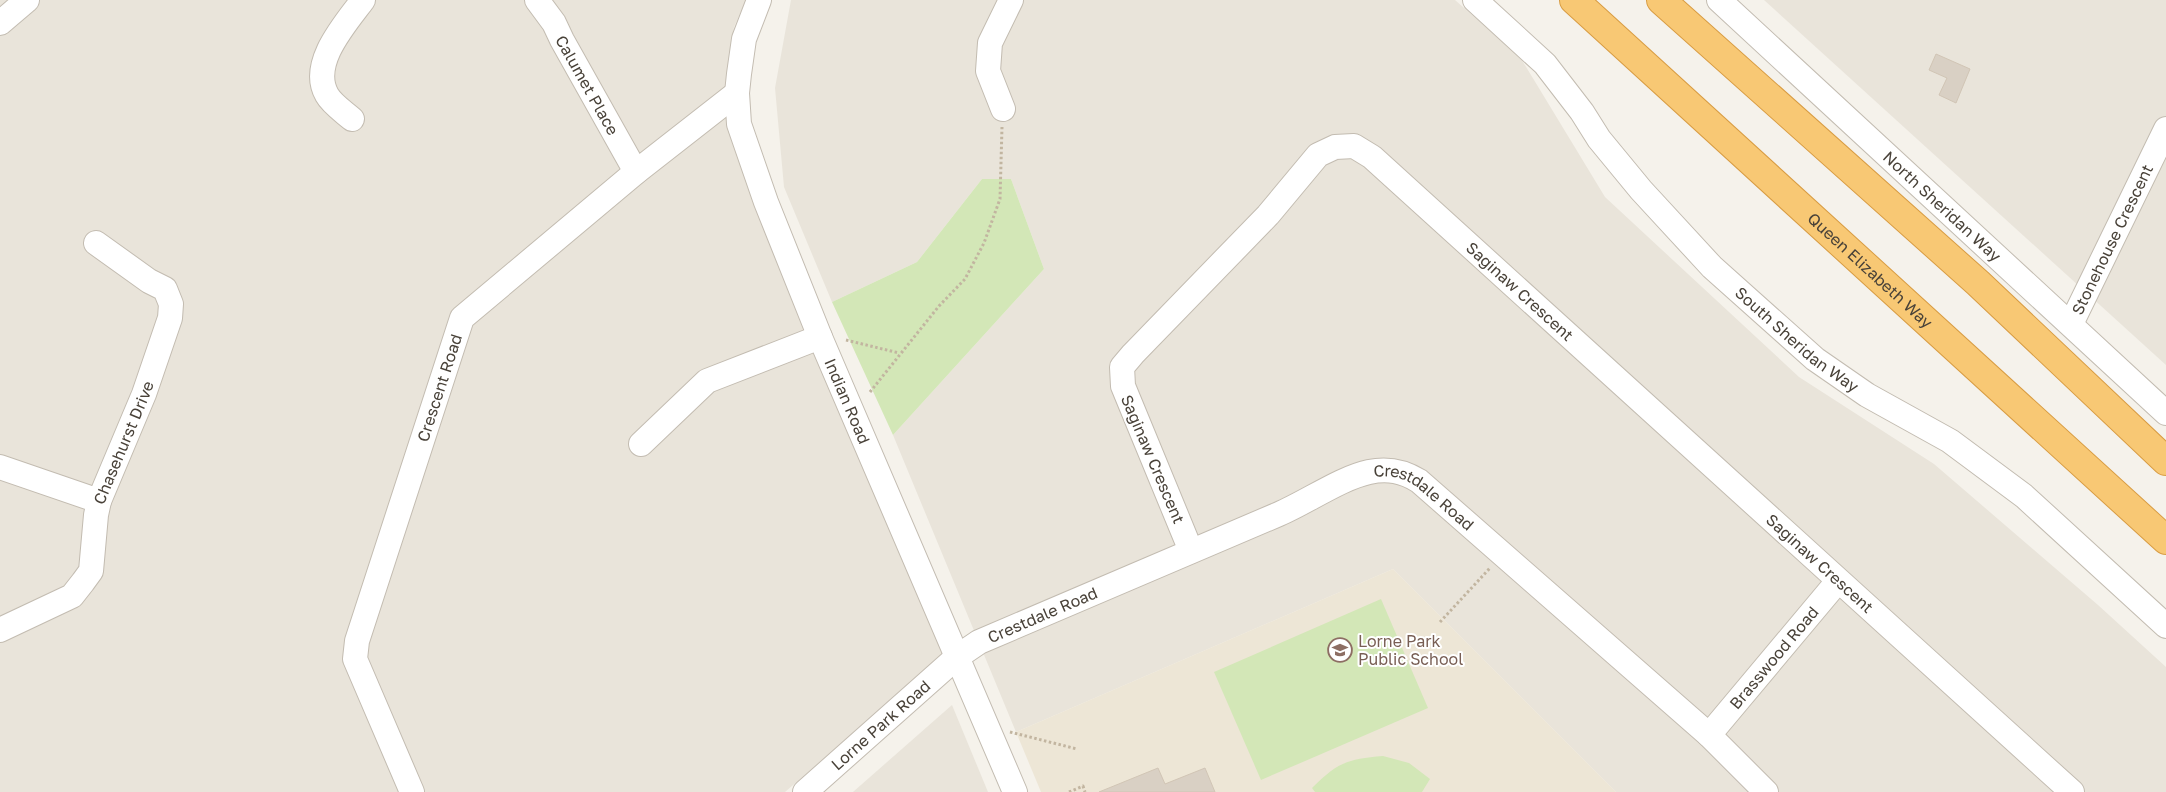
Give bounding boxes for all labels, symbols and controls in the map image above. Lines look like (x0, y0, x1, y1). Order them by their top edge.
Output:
street label: Calumet Place (551, 32, 623, 138)
street label: North Sheridan Way (1879, 147, 2006, 266)
street label: Stonehouse Crescent (2067, 161, 2157, 318)
street label: Queen Elizabeth Way (1804, 208, 1937, 332)
street label: Saginaw Crescent (1462, 237, 1578, 345)
street label: South Sheridan Way (1731, 282, 1863, 396)
street label: Crescent Road (412, 331, 466, 444)
street label: Indian Road (820, 355, 875, 447)
street label: Chasehurst Drive (89, 378, 158, 507)
street label: Saginaw Crescent (1117, 392, 1189, 526)
street label: Crestdale Road (1373, 460, 1478, 535)
street label: Saginaw Crescent (1762, 510, 1878, 617)
street label: Crestdale Road (985, 582, 1100, 647)
street label: Brasswood Road (1725, 602, 1823, 713)
place label: Lorne Park Public School (1358, 631, 1463, 669)
school or university icon: Lorne Park Public School (1327, 637, 1353, 663)
street label: Lorne Park Road (827, 676, 934, 774)

